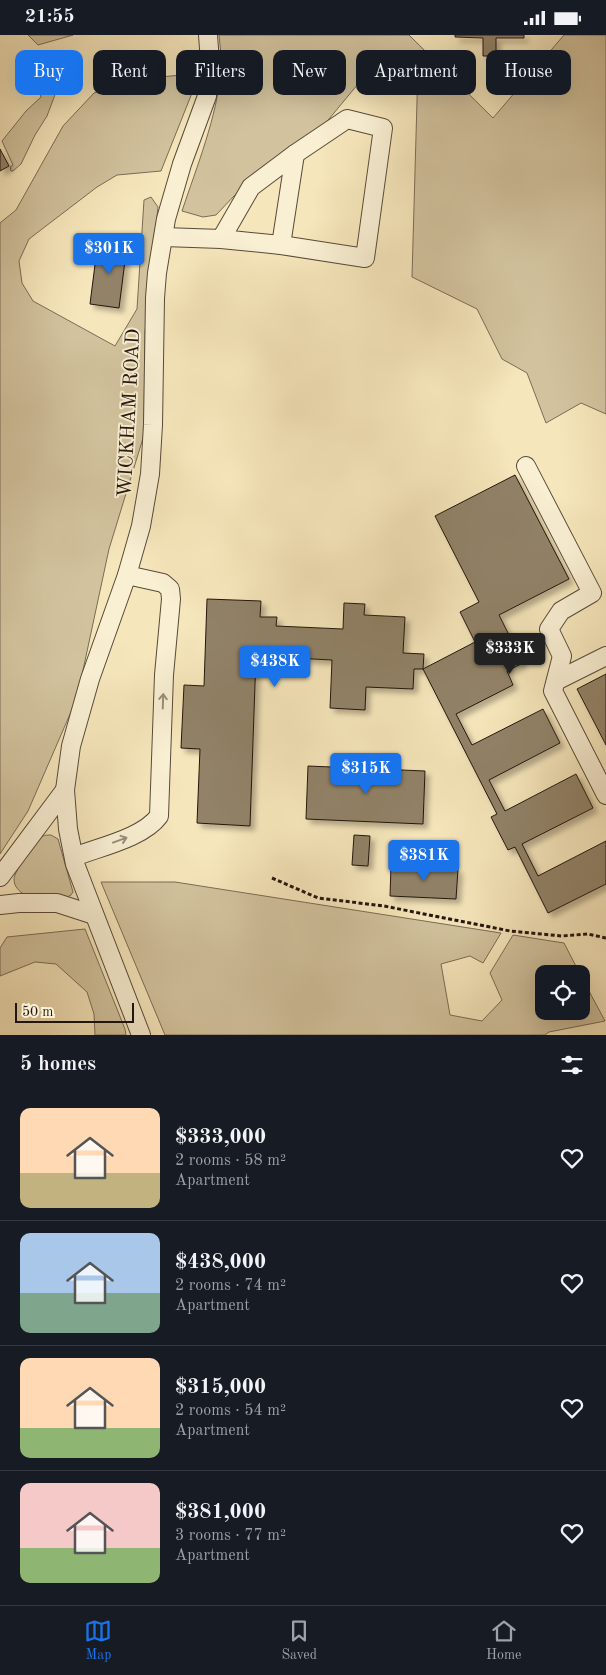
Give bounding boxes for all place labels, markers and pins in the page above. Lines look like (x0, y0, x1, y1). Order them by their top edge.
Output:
pin: $301K (74, 233, 144, 275)
pin: $333K (475, 633, 545, 675)
pin: $438K (240, 645, 310, 688)
pin: $315K (331, 753, 401, 795)
pin: $381K (389, 839, 459, 882)

